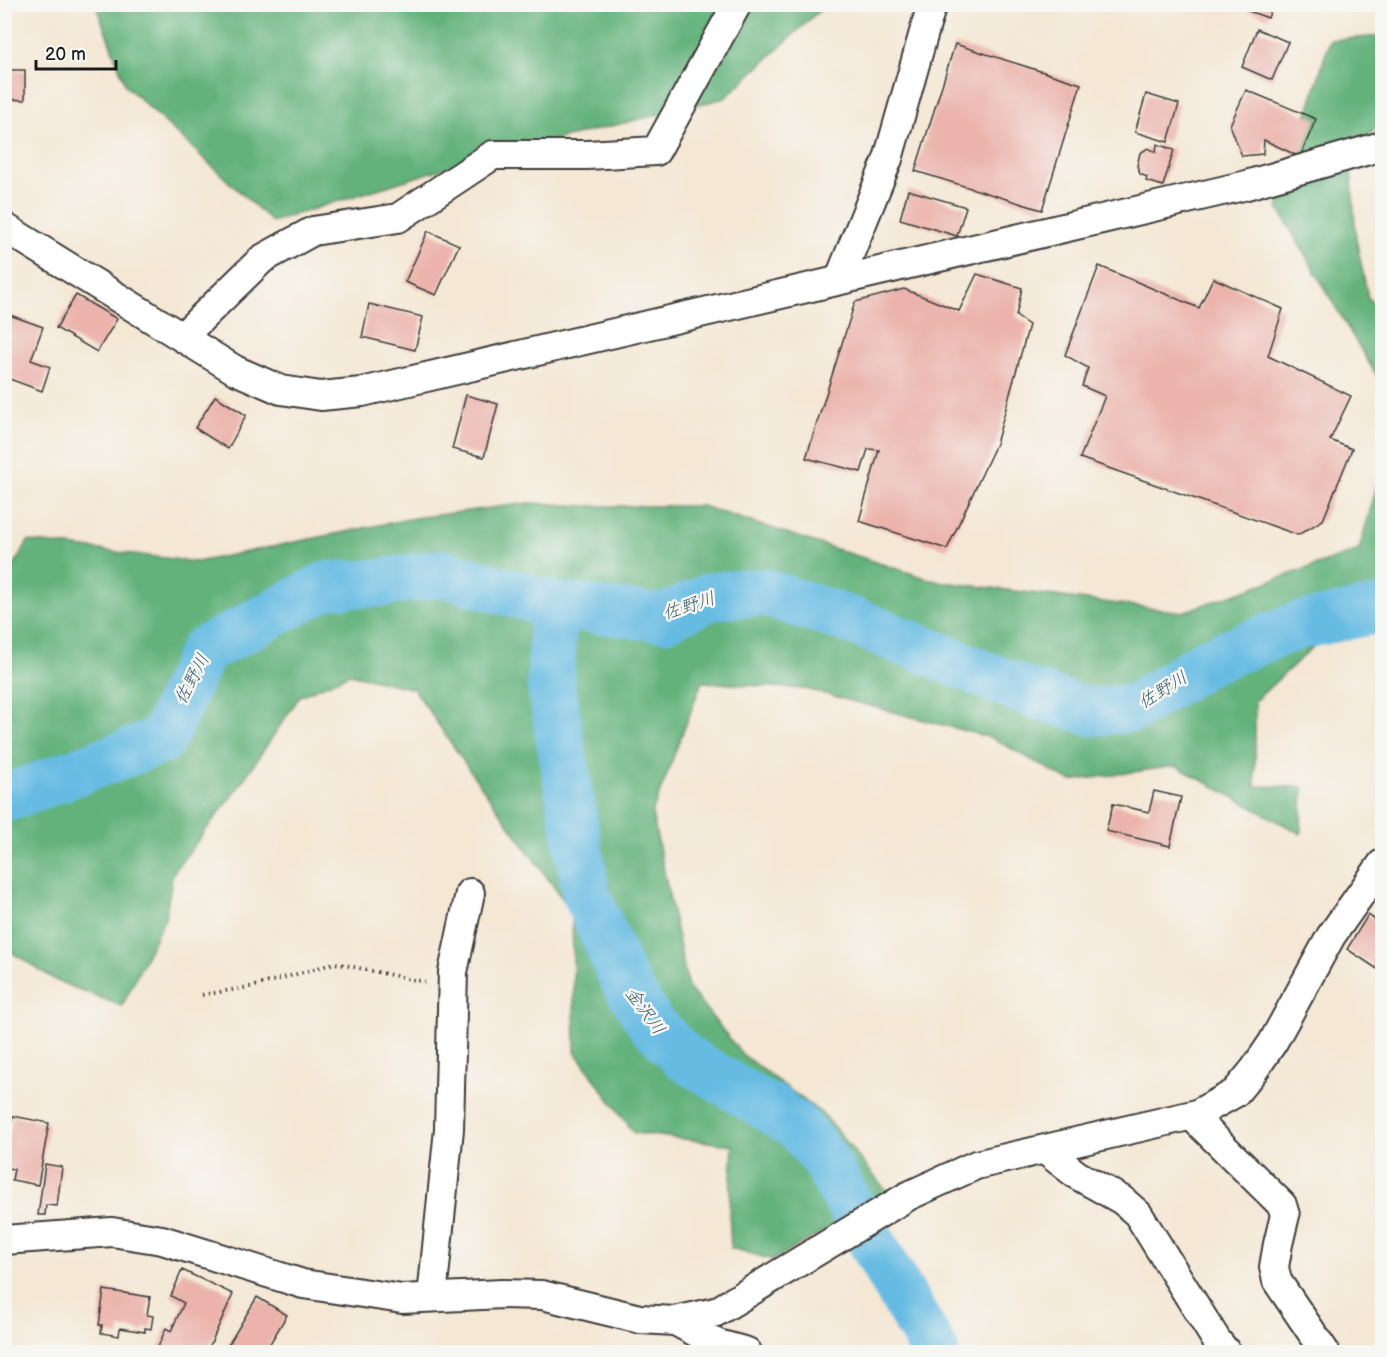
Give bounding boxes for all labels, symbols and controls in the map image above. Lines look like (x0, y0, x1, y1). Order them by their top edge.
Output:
scale bar (36, 33, 116, 71)
text: 20 m (45, 44, 86, 65)
water label: 佐野川 (660, 588, 718, 624)
water label: 佐野川 (170, 650, 214, 708)
water label: 佐野川 (1135, 667, 1191, 713)
water label: 金沢川 (621, 983, 669, 1039)

